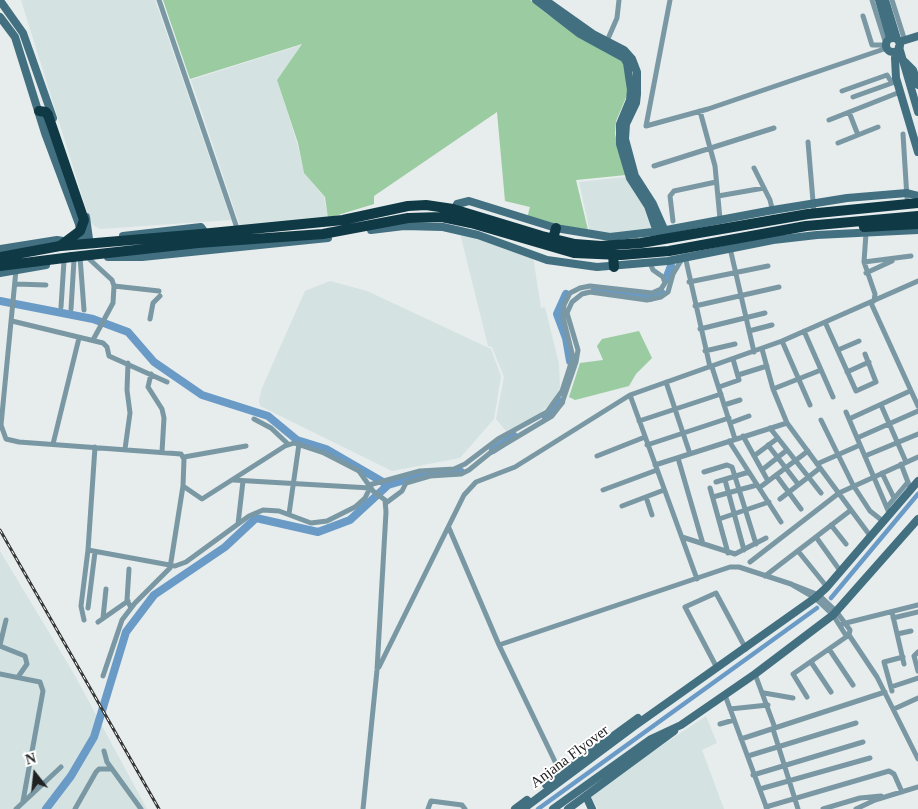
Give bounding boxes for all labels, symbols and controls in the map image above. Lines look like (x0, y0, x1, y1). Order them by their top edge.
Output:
street label: Anjana Flyover (527, 722, 613, 792)
north arrow (10, 749, 60, 799)
text: N (24, 750, 38, 768)

